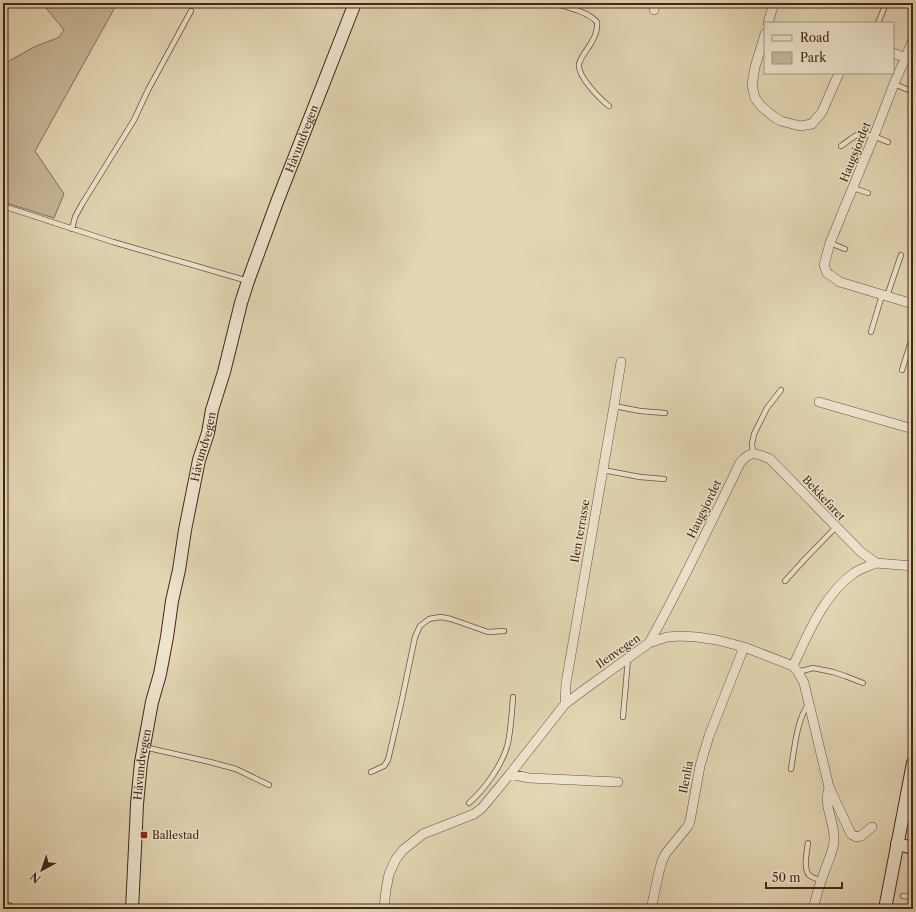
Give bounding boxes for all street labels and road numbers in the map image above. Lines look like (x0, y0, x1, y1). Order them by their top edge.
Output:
street label: Håvundvegen (282, 103, 321, 175)
street label: Haugsjordet (837, 120, 873, 184)
street label: Håvundvegen (188, 411, 219, 483)
street label: Bekkefaret (800, 473, 848, 524)
street label: Haugsjordet (684, 477, 724, 541)
street label: Ilen terrasse (568, 498, 592, 564)
street label: Ilenvegen (593, 631, 643, 671)
street label: Håvundvegen (130, 728, 154, 801)
street label: Ilenlia (676, 759, 696, 794)

